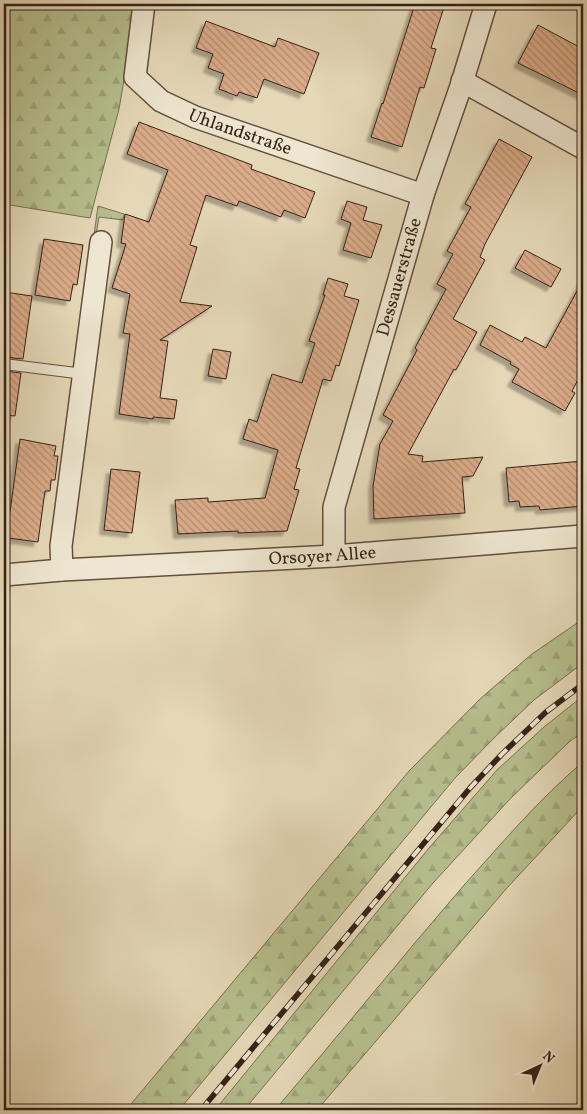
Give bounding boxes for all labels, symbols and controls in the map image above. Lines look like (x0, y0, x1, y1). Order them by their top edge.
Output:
street label: Uhlandstraße (184, 103, 295, 162)
street label: Dessauerstraße (371, 215, 428, 339)
street label: Orsoyer Allee (268, 540, 377, 572)
north arrow (514, 1042, 564, 1092)
text: N (538, 1047, 558, 1068)

